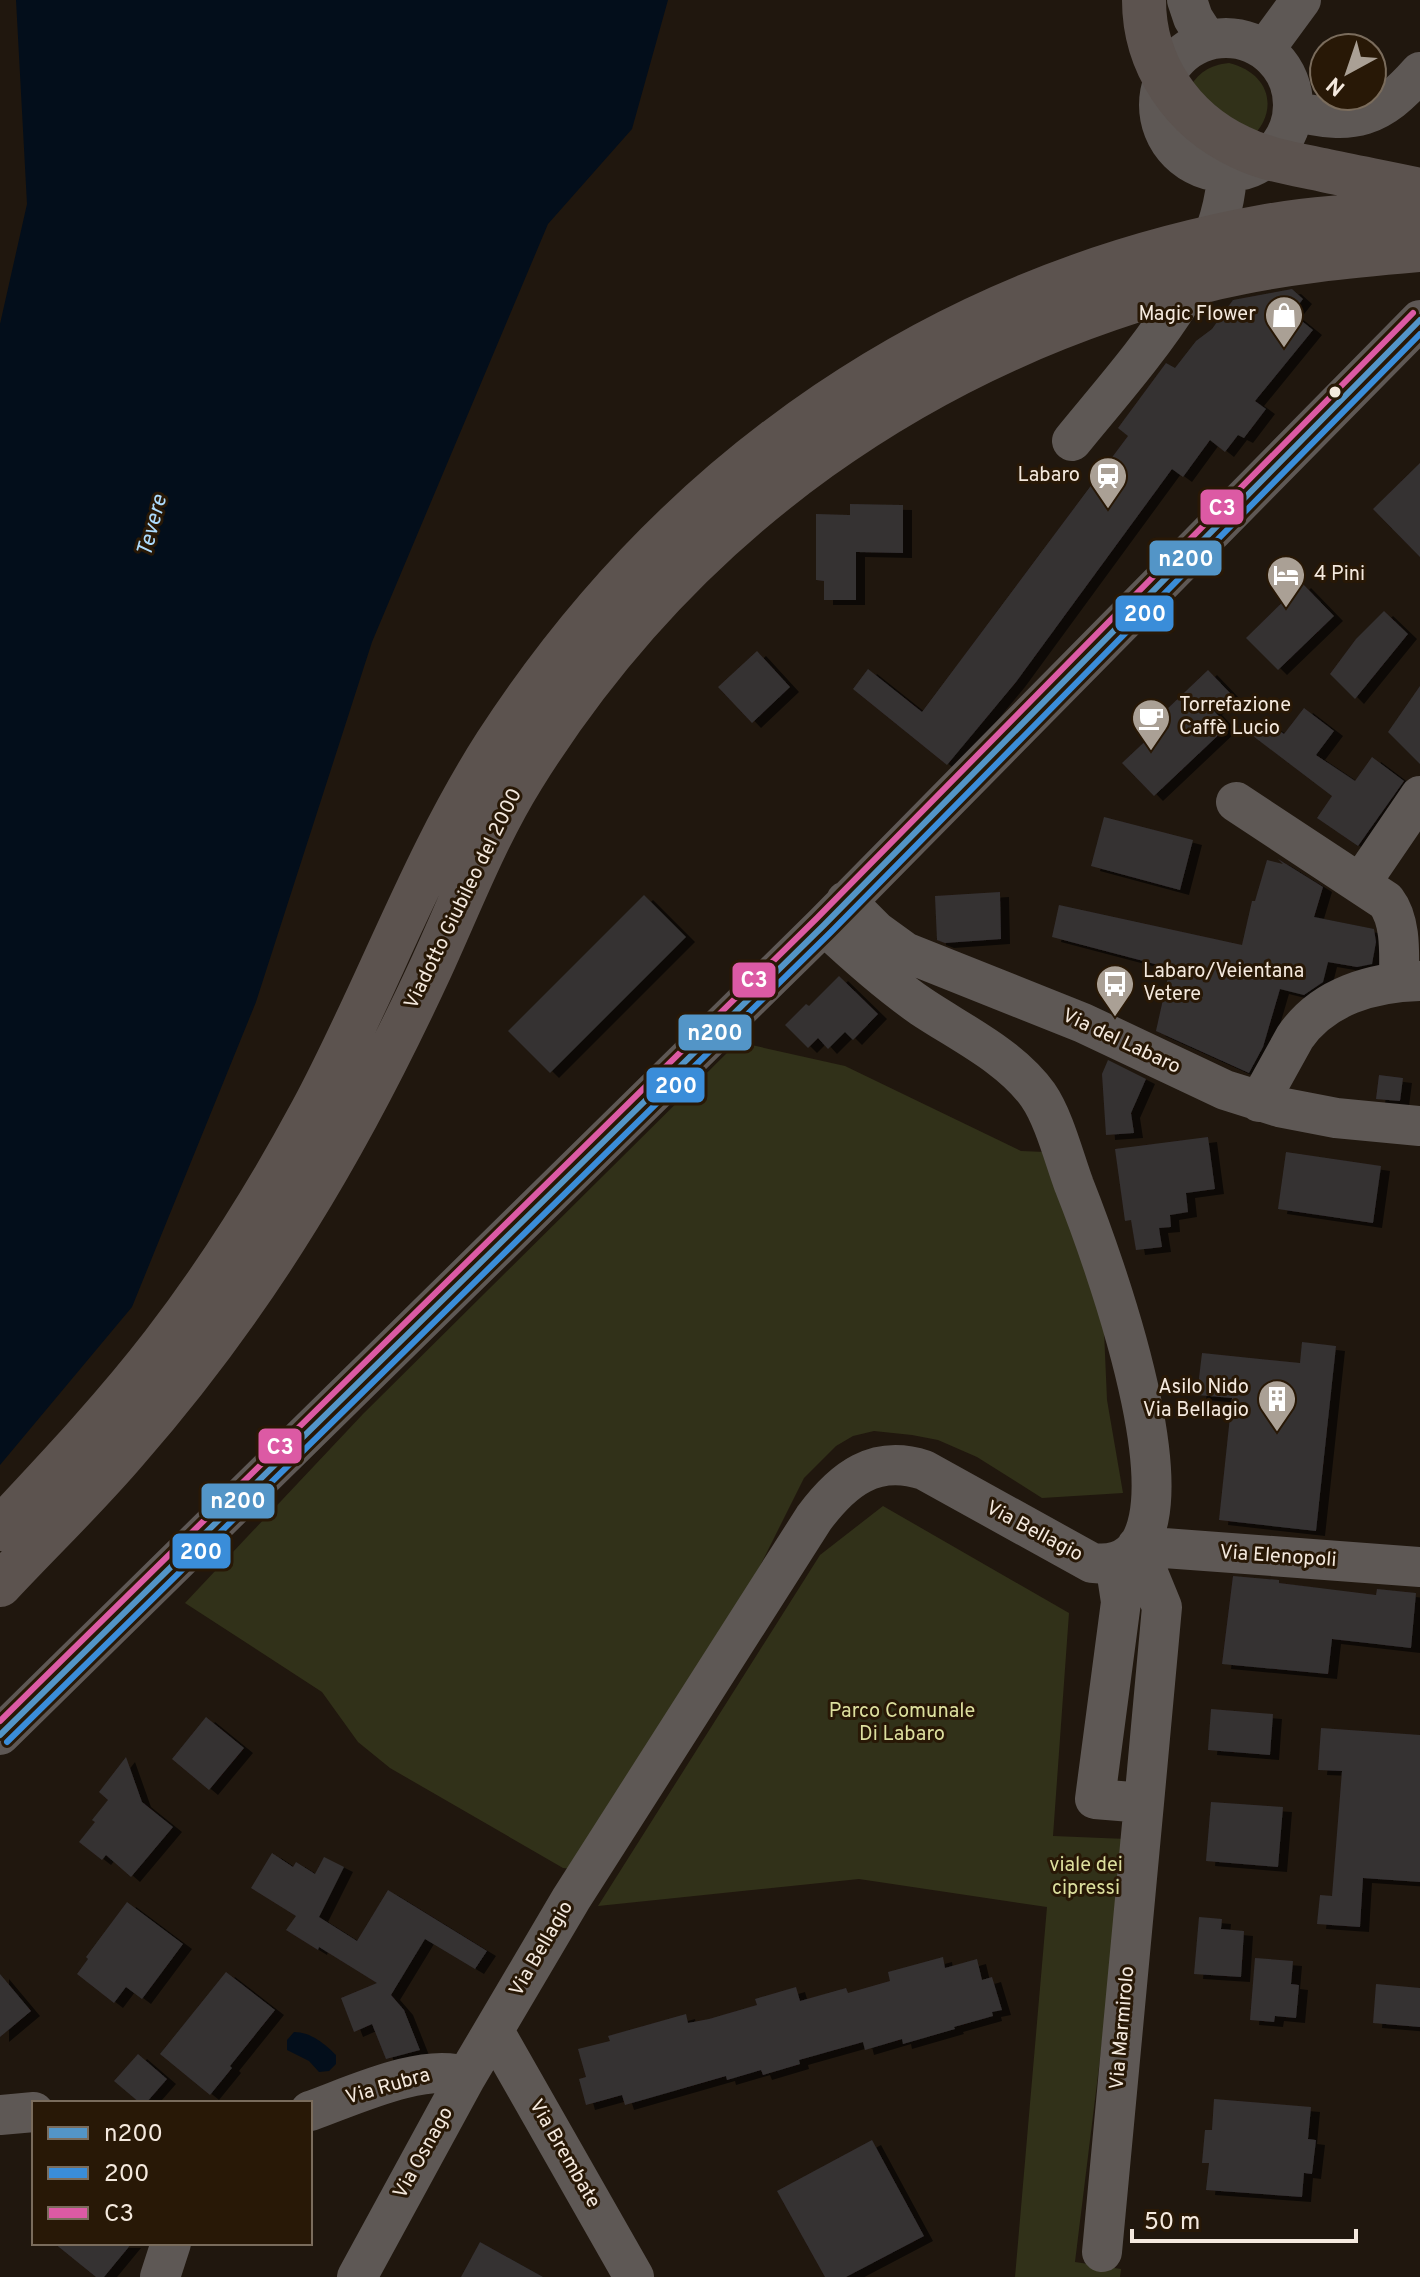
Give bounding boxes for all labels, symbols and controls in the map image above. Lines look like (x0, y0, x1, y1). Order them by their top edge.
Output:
north arrow (1308, 32, 1388, 112)
text: N (1322, 70, 1351, 101)
shop icon: Magic Flower (1263, 294, 1305, 349)
place label: Magic Flower (1138, 302, 1256, 328)
unlabelled marker (1327, 384, 1343, 400)
station icon: Labaro (1087, 455, 1129, 510)
place label: Labaro (1018, 463, 1080, 489)
line badge: C3 (1199, 488, 1245, 526)
water label: Tevere (132, 492, 174, 560)
text: C3 (1208, 496, 1236, 523)
line badge: n200 (1148, 539, 1223, 577)
text: n200 (1158, 547, 1214, 574)
hotel icon: 4 Pini (1265, 554, 1307, 609)
place label: 4 Pini (1314, 562, 1365, 588)
line badge: 200 (1114, 594, 1175, 633)
text: 200 (1124, 602, 1166, 629)
place label: Torrefazione Caffè Lucio (1179, 693, 1291, 742)
cafe icon: Torrefazione Caffè Lucio (1130, 697, 1172, 752)
street label: Viadotto Giubileo del 2000 (399, 784, 529, 1014)
place label: Labaro/Veientana Vetere (1143, 959, 1304, 1008)
line badge: C3 (731, 961, 777, 999)
bus stop icon: Labaro/Veientana Vetere (1094, 963, 1136, 1018)
text: C3 (740, 968, 768, 995)
street label: Via del Labaro (1058, 1003, 1184, 1081)
line badge: n200 (677, 1013, 753, 1052)
text: n200 (687, 1021, 743, 1048)
line badge: 200 (645, 1066, 706, 1104)
text: 200 (655, 1074, 697, 1101)
place label: Asilo Nido Via Bellagio (1143, 1375, 1249, 1424)
building icon: Asilo Nido Via Bellagio (1256, 1378, 1298, 1433)
line badge: C3 (257, 1427, 303, 1465)
text: C3 (266, 1435, 294, 1462)
line badge: n200 (200, 1482, 276, 1520)
text: n200 (210, 1489, 266, 1516)
street label: Via Bellagio (981, 1496, 1087, 1568)
line badge: 200 (171, 1532, 232, 1570)
text: 200 (180, 1540, 222, 1567)
street label: Via Elenopoli (1219, 1540, 1337, 1574)
park label: Parco Comunale Di Labaro (829, 1699, 975, 1748)
park label: viale dei cipressi (1049, 1853, 1123, 1902)
street label: Via Bellagio (504, 1897, 580, 2001)
street label: Via Marmirolo (1105, 1965, 1141, 2091)
street label: Via Rubra (343, 2063, 433, 2111)
street label: Via Brembate (522, 2095, 606, 2213)
legend (32, 2101, 312, 2245)
street label: Via Osnago (388, 2102, 460, 2204)
text: n200 (104, 2120, 163, 2150)
text: 200 (104, 2160, 149, 2190)
scale bar (1132, 2193, 1356, 2243)
text: C3 (104, 2200, 134, 2230)
text: 50 m (1144, 2208, 1200, 2238)

